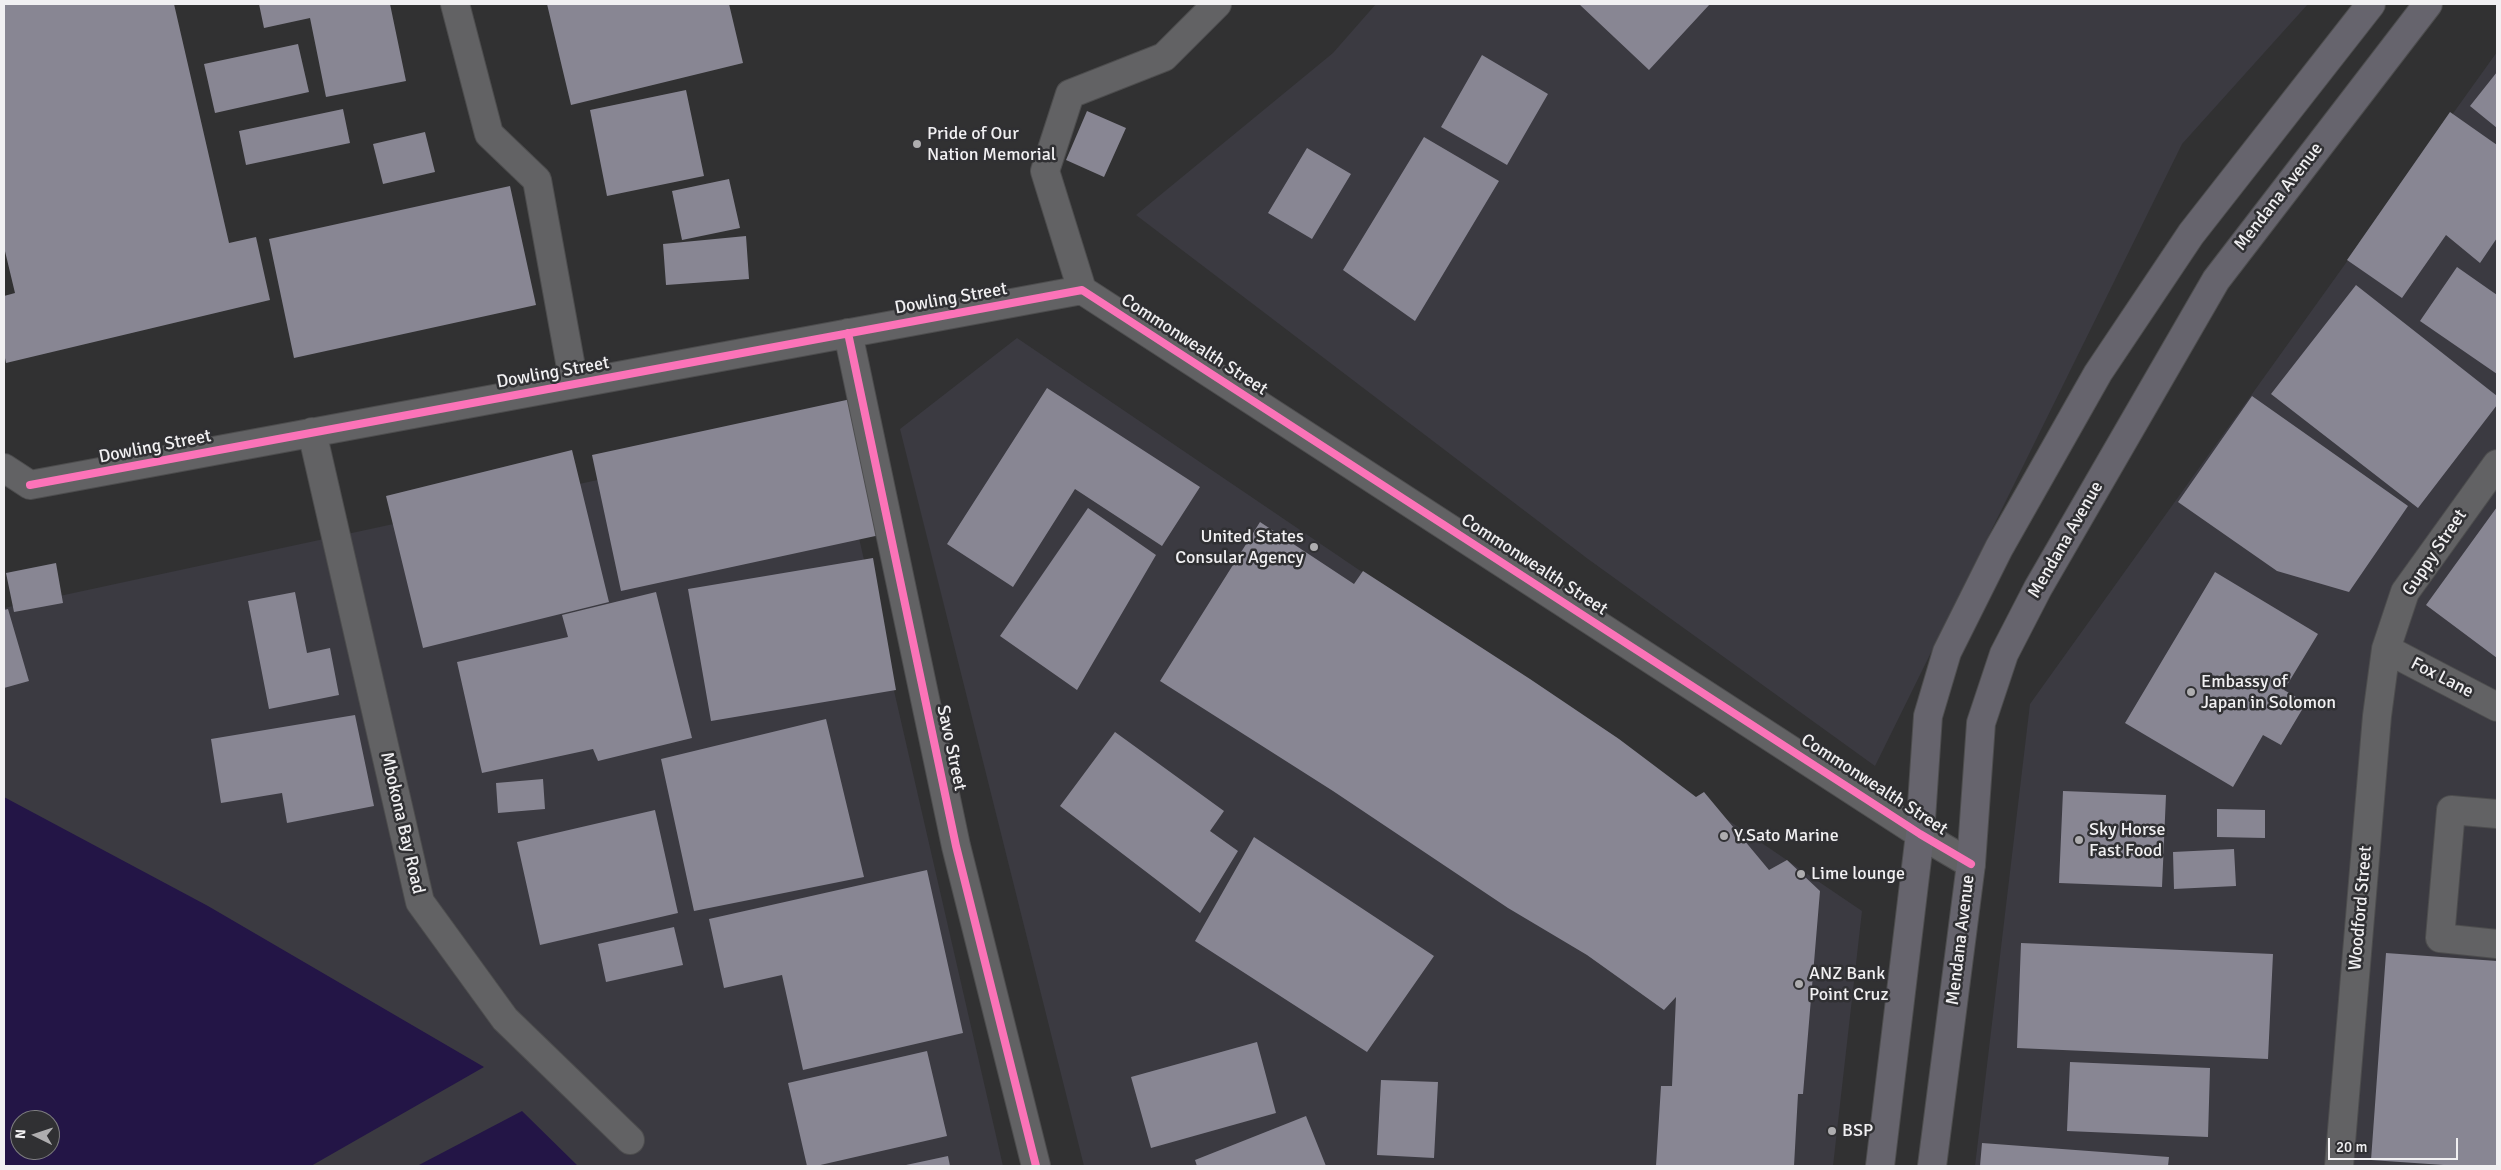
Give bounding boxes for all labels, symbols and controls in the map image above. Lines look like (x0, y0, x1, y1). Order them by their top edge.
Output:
place label: Pride of Our Nation Memorial (927, 123, 1056, 166)
marker: Pride of Our Nation Memorial (911, 138, 923, 150)
street label: Mendana Avenue (2230, 139, 2328, 255)
street label: Dowling Street (893, 278, 1009, 320)
street label: Commonwealth Street (1117, 290, 1271, 400)
street label: Dowling Street (495, 352, 611, 394)
street label: Dowling Street (97, 426, 213, 468)
street label: Mendana Avenue (2024, 478, 2108, 602)
street label: Guppy Street (2398, 506, 2472, 600)
street label: Commonwealth Street (1457, 510, 1611, 620)
place label: United States Consular Agency (1175, 526, 1304, 568)
marker: United States Consular Agency (1308, 541, 1320, 553)
street label: Fox Lane (2407, 653, 2477, 703)
place label: Embassy of Japan in Solomon (2201, 671, 2336, 714)
marker: Embassy of Japan in Solomon (2185, 686, 2197, 698)
street label: Savo Street (931, 703, 971, 793)
street label: Commonwealth Street (1797, 730, 1951, 840)
street label: Mbokona Bay Road (375, 750, 429, 896)
place label: Sky Horse Fast Food (2089, 819, 2165, 862)
place label: Y.Sato Marine (1734, 825, 1839, 847)
marker: Y.Sato Marine (1718, 830, 1730, 842)
marker: Sky Horse Fast Food (2073, 834, 2085, 846)
street label: Woodford Street (2345, 845, 2377, 971)
place label: Lime lounge (1811, 863, 1905, 885)
marker: Lime lounge (1795, 868, 1807, 880)
street label: Mendana Avenue (1942, 874, 1980, 1006)
place label: ANZ Bank Point Cruz (1809, 963, 1888, 1006)
marker: ANZ Bank Point Cruz (1793, 978, 1805, 990)
north arrow (10, 1110, 60, 1160)
place label: BSP (1842, 1120, 1873, 1142)
marker: BSP (1826, 1125, 1838, 1137)
scale bar (2331, 1128, 2461, 1160)
text: N (12, 1129, 29, 1139)
text: 20 m (2336, 1138, 2367, 1156)

